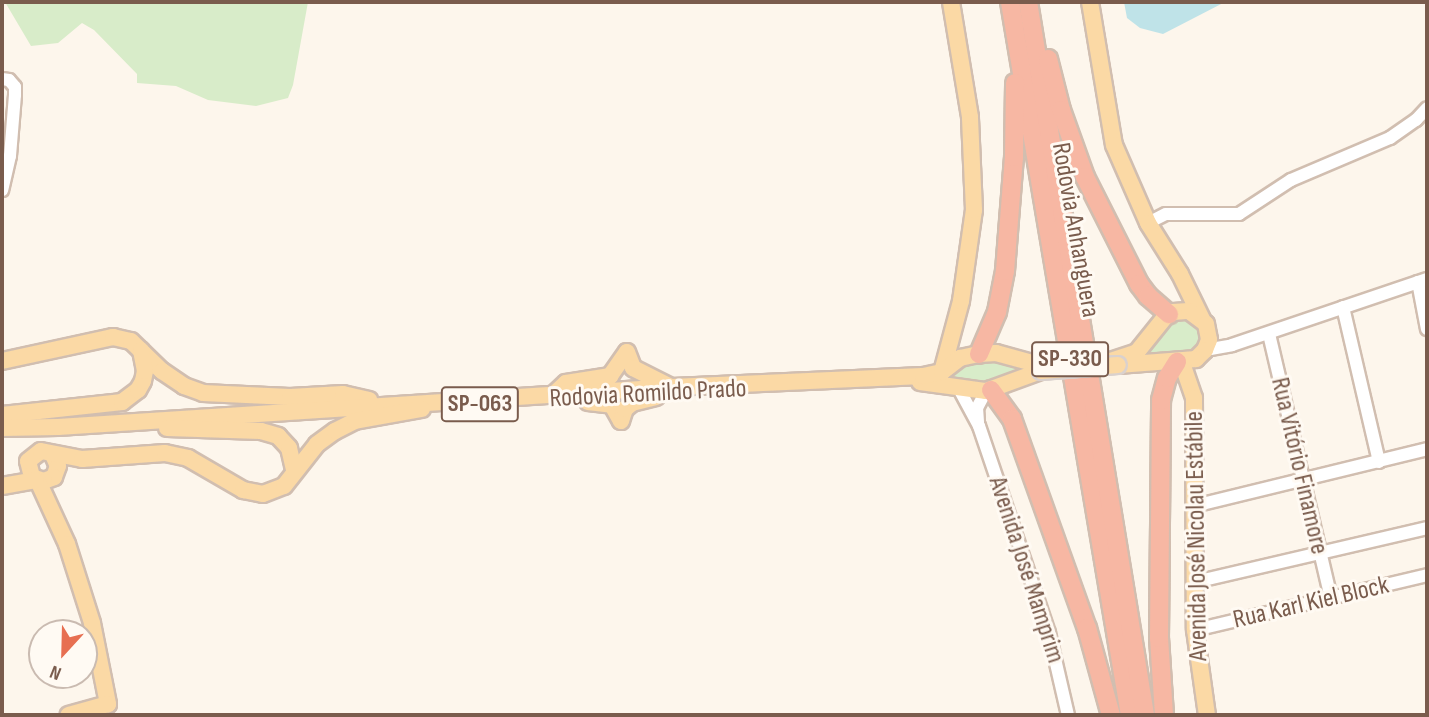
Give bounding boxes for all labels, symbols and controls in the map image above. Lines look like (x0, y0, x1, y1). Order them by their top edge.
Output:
street label: Rodovia Anhanguera (1044, 140, 1106, 320)
road number: SP-330 (1030, 338, 1110, 380)
street label: Rodovia Romildo Prado (549, 373, 747, 415)
street label: Rua Vitório Finamore (1263, 375, 1335, 557)
road number: SP-063 (440, 384, 520, 424)
street label: Avenida José Nicolau Estábile (1179, 411, 1215, 661)
street label: Avenida José Mamprim (981, 473, 1071, 667)
street label: Rua Karl Kiel Block (1230, 570, 1392, 636)
north arrow (28, 619, 98, 689)
text: N (47, 660, 65, 685)

